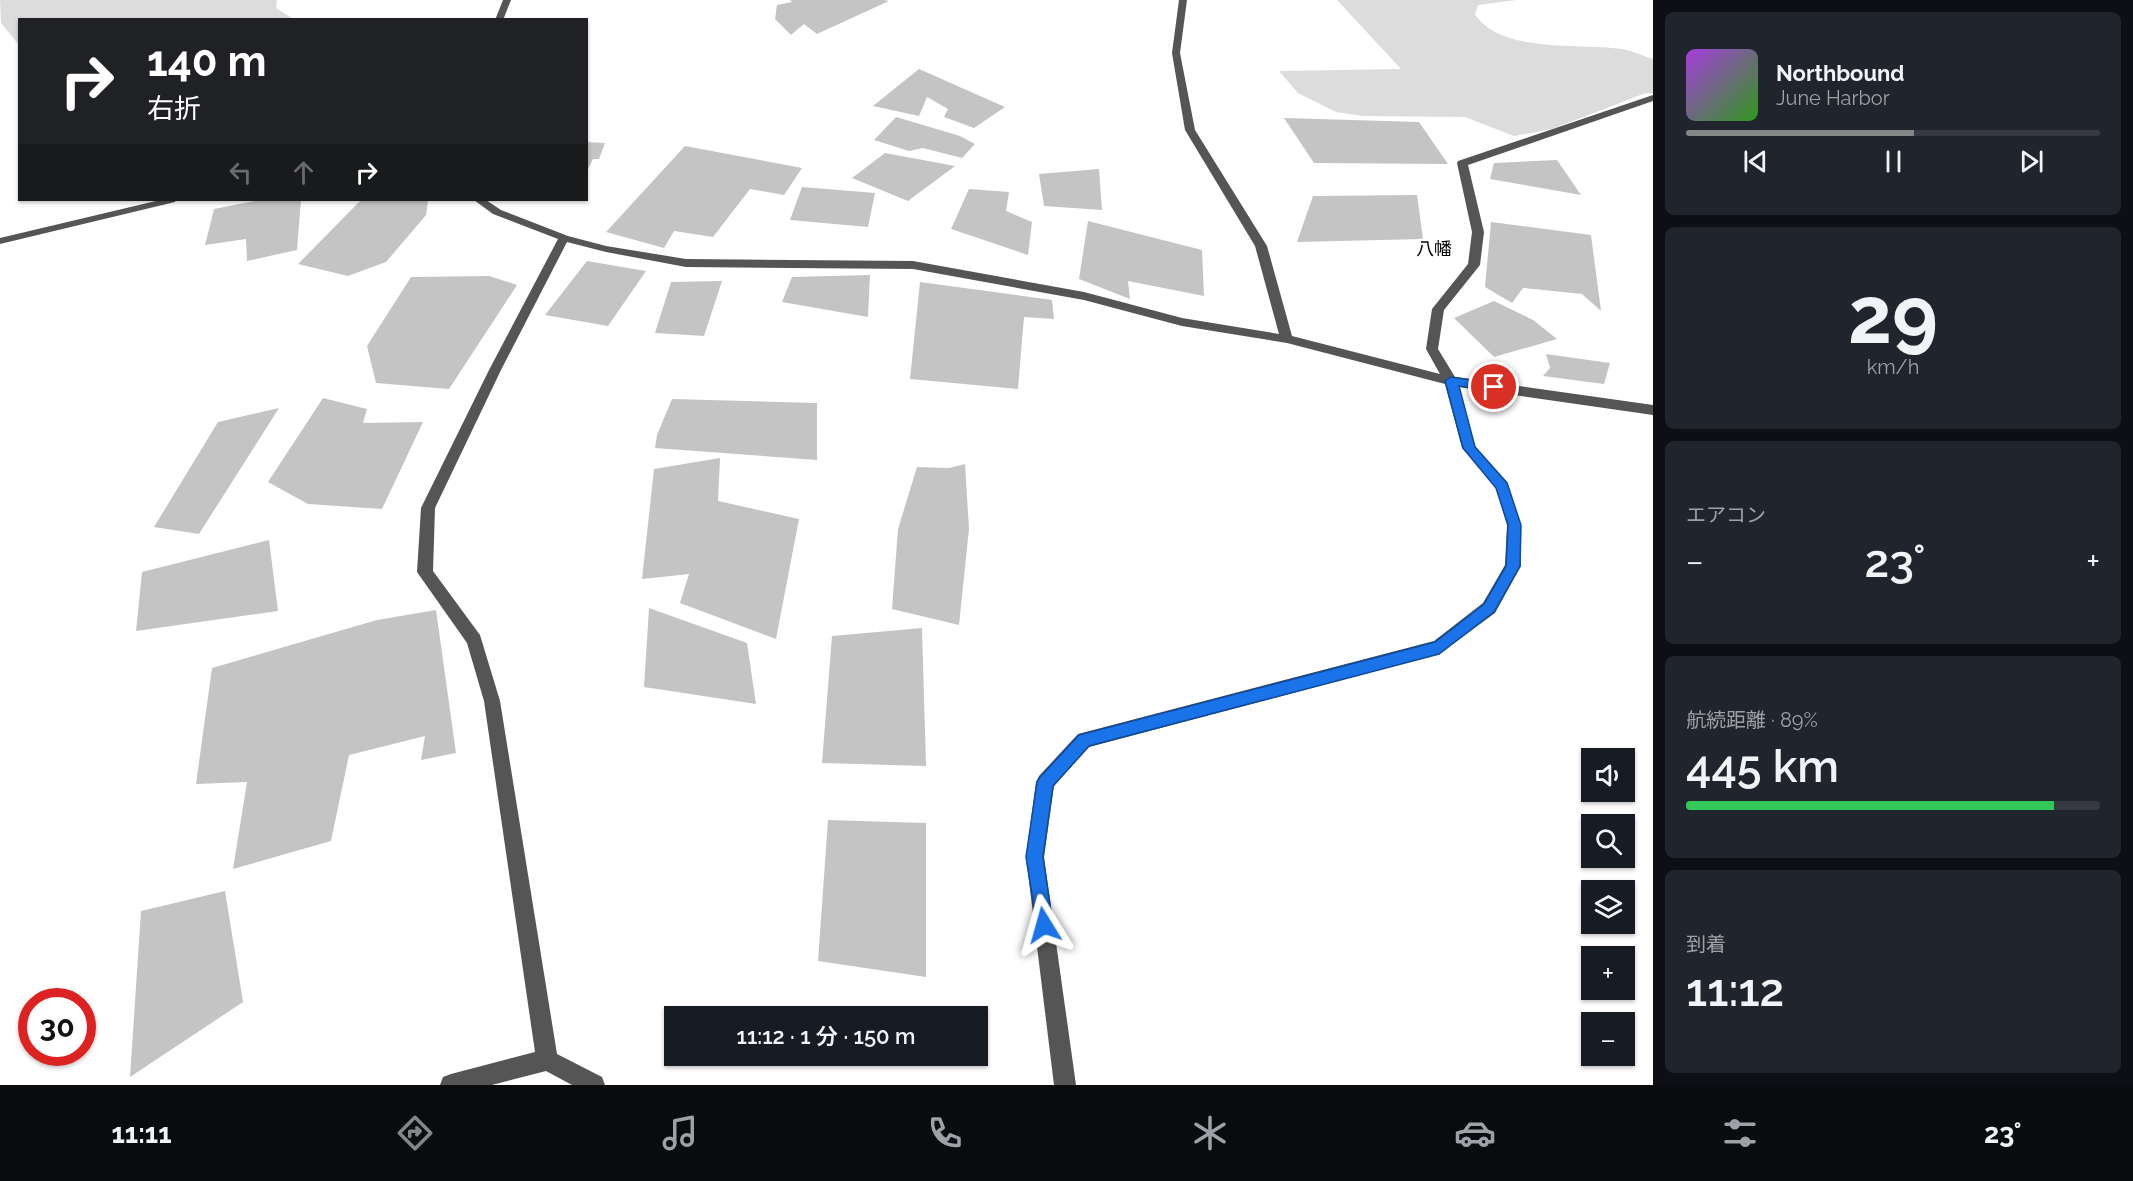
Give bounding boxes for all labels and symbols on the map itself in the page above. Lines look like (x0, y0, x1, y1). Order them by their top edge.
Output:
district label: 八幡 (1416, 238, 1452, 259)
pin (1468, 361, 1519, 412)
position arrow (1012, 893, 1076, 957)
speed limit sign: 30 (18, 988, 96, 1066)

